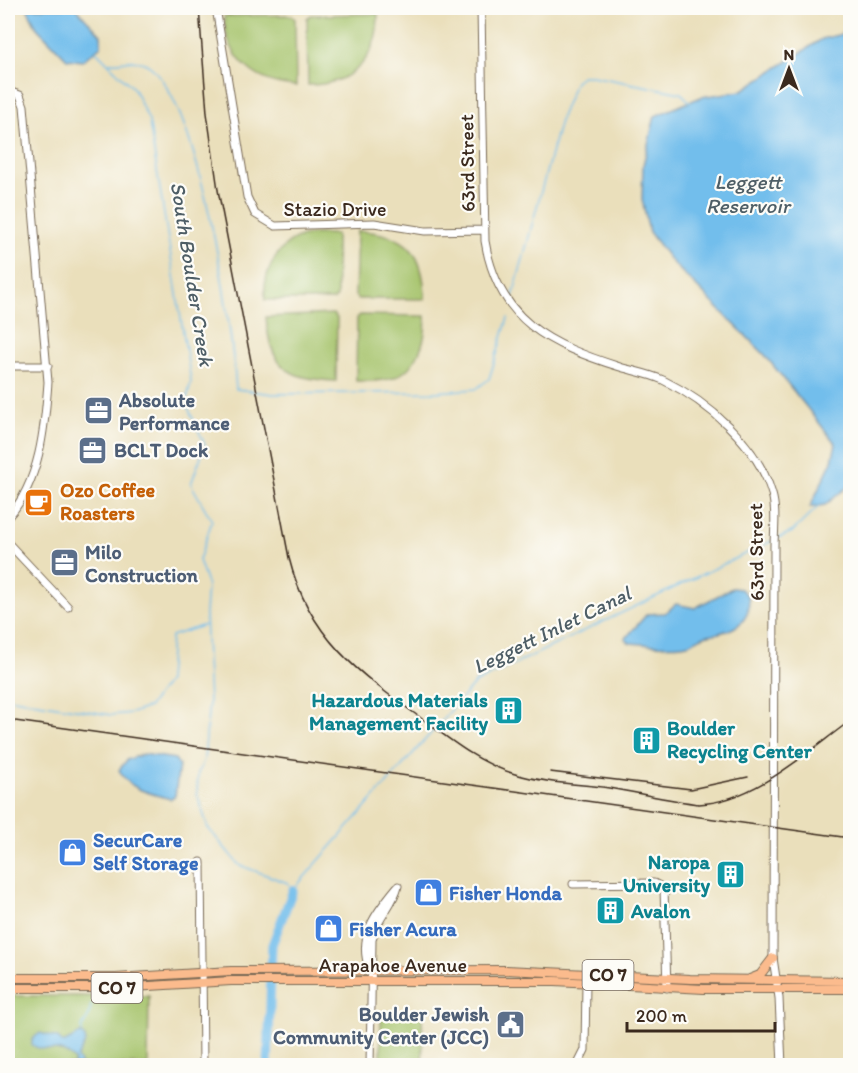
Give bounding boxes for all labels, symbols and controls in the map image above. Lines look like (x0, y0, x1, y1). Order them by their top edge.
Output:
north arrow (759, 39, 819, 99)
text: N (784, 45, 794, 64)
street label: 63rd Street (454, 113, 480, 212)
water label: Leggett Reservoir (706, 169, 793, 218)
water label: South Boulder Creek (166, 180, 220, 369)
street label: Stazio Drive (283, 197, 387, 221)
place label: Absolute Performance (118, 388, 230, 435)
office icon: Absolute Performance (82, 395, 114, 427)
office icon: BCLT Dock (77, 434, 109, 466)
place label: BCLT Dock (114, 438, 209, 462)
place label: Ozo Coffee Roasters (60, 478, 156, 525)
cafe icon: Ozo Coffee Roasters (23, 486, 55, 518)
street label: 63rd Street (743, 502, 769, 601)
place label: Milo Construction (85, 540, 199, 587)
office icon: Milo Construction (48, 547, 80, 579)
water label: Leggett Inlet Canal (469, 580, 637, 679)
place label: Hazardous Materials Management Facility (309, 688, 489, 736)
building icon: Hazardous Materials Management Facility (493, 695, 525, 727)
place label: Boulder Recycling Center (667, 716, 813, 764)
building icon: Boulder Recycling Center (630, 724, 662, 756)
place label: SecurCare Self Storage (93, 828, 199, 876)
shop icon: SecurCare Self Storage (56, 836, 88, 868)
place label: Naropa University (623, 850, 711, 898)
building icon: Naropa University (715, 858, 747, 890)
shop icon: Fisher Honda (412, 877, 444, 909)
place label: Fisher Honda (449, 881, 562, 905)
building icon: Avalon (594, 895, 626, 927)
place label: Avalon (630, 899, 691, 923)
shop icon: Fisher Acura (312, 913, 344, 945)
place label: Fisher Acura (349, 917, 457, 941)
street label: Arapahoe Avenue (319, 953, 467, 977)
road number: CO 7 (582, 960, 634, 990)
road number: CO 7 (92, 973, 142, 1003)
scale bar (627, 995, 776, 1033)
place label: Boulder Jewish Community Center (JCC) (273, 1002, 489, 1050)
text: 200 m (636, 1005, 687, 1027)
public building icon: Boulder Jewish Community Center (JCC) (494, 1009, 526, 1041)

